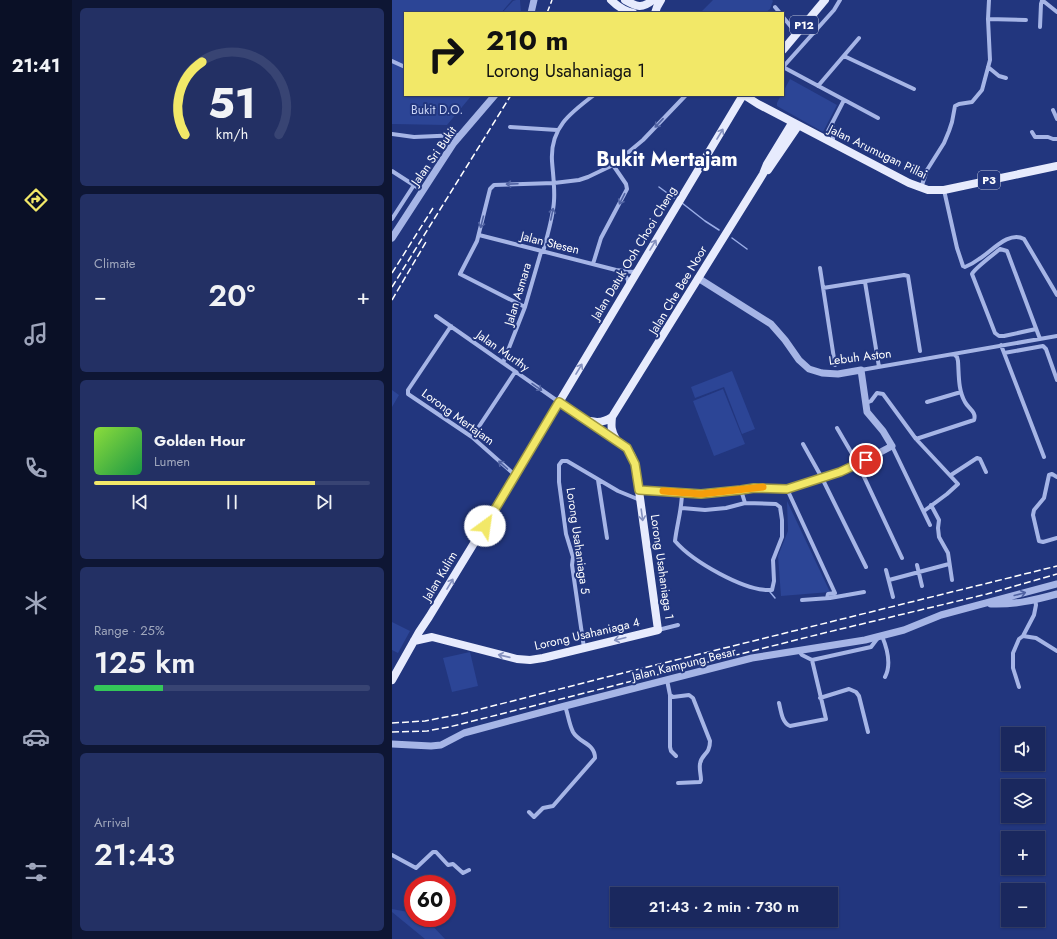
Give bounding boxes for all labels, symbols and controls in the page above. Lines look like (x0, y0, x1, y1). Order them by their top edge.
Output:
road number: P12 (790, 16, 818, 34)
text: 210 m (486, 20, 569, 61)
icon: right (420, 28, 472, 80)
text: 21:41 (12, 53, 60, 79)
text: Lorong Usahaniaga 1 (486, 58, 645, 84)
text: 51 (208, 73, 256, 134)
park label: Bukit D.O. (411, 101, 463, 119)
one-way arrow (655, 118, 664, 128)
street label: Jalan Arumugan Pillai (824, 119, 930, 184)
street label: Jalan Sri Bukit (406, 123, 461, 191)
text: km/h (216, 124, 248, 144)
one-way arrow (716, 128, 724, 140)
district label: Bukit Mertajam (596, 145, 738, 174)
road number: P3 (978, 171, 1000, 189)
one-way arrow (506, 181, 519, 188)
street label: Jalan Datuk Ooh Chooi Cheng (586, 183, 681, 325)
icon: directions (22, 186, 50, 214)
one-way arrow (617, 193, 625, 205)
one-way arrow (548, 208, 556, 221)
one-way arrow (478, 215, 485, 228)
street label: Jalan Stesen (517, 227, 581, 259)
one-way arrow (649, 239, 657, 251)
street label: Jalan Che Bee Noor (643, 242, 712, 339)
text: Climate (94, 254, 135, 273)
street label: Jalan Asmara (499, 260, 536, 330)
text: 20° (208, 274, 255, 317)
text: − (94, 280, 107, 312)
text: + (356, 280, 370, 312)
icon: music (22, 320, 50, 348)
street label: Jalan Murthy (471, 325, 534, 376)
street label: Lebuh Aston (828, 344, 892, 370)
one-way arrow (575, 364, 583, 375)
one-way arrow (531, 383, 542, 391)
street label: Lorong Mertajam (418, 384, 498, 450)
text: Golden Hour (154, 430, 246, 452)
pin (849, 443, 883, 477)
icon: arrive (855, 449, 877, 471)
text: Lumen (154, 452, 190, 471)
icon: phone (22, 454, 50, 482)
one-way arrow (499, 461, 509, 470)
street label: Lorong Usahaniaga 5 (562, 486, 594, 596)
icon: previous (129, 491, 151, 513)
icon: pause (221, 491, 243, 513)
icon: next (313, 491, 335, 513)
position arrow (464, 505, 506, 547)
one-way arrow (638, 508, 646, 521)
street label: Lorong Usahaniaga 1 (646, 513, 678, 621)
street label: Jalan Kulim (417, 548, 462, 606)
one-way arrow (446, 578, 454, 590)
icon: climate (22, 589, 50, 617)
one-way arrow (1013, 590, 1026, 597)
street label: Lorong Usahaniaga 4 (532, 613, 642, 655)
text: Range · 25% (94, 621, 165, 640)
one-way arrow (614, 636, 627, 643)
text: 125 km (94, 641, 195, 684)
street label: Jalan Kampung Besar (628, 642, 739, 686)
one-way arrow (498, 652, 511, 660)
icon: car (22, 723, 50, 751)
map controls (1001, 727, 1045, 927)
button: sound (1001, 727, 1045, 771)
button: layers (1001, 779, 1045, 823)
text: Arrival (94, 813, 130, 832)
button: + (1001, 831, 1045, 875)
text: 21:43 (94, 833, 175, 876)
icon: filters (22, 858, 50, 886)
speed limit sign: 60 (404, 875, 456, 927)
button: − (1001, 883, 1045, 927)
text: 21:43 · 2 min · 730 m (649, 896, 799, 918)

